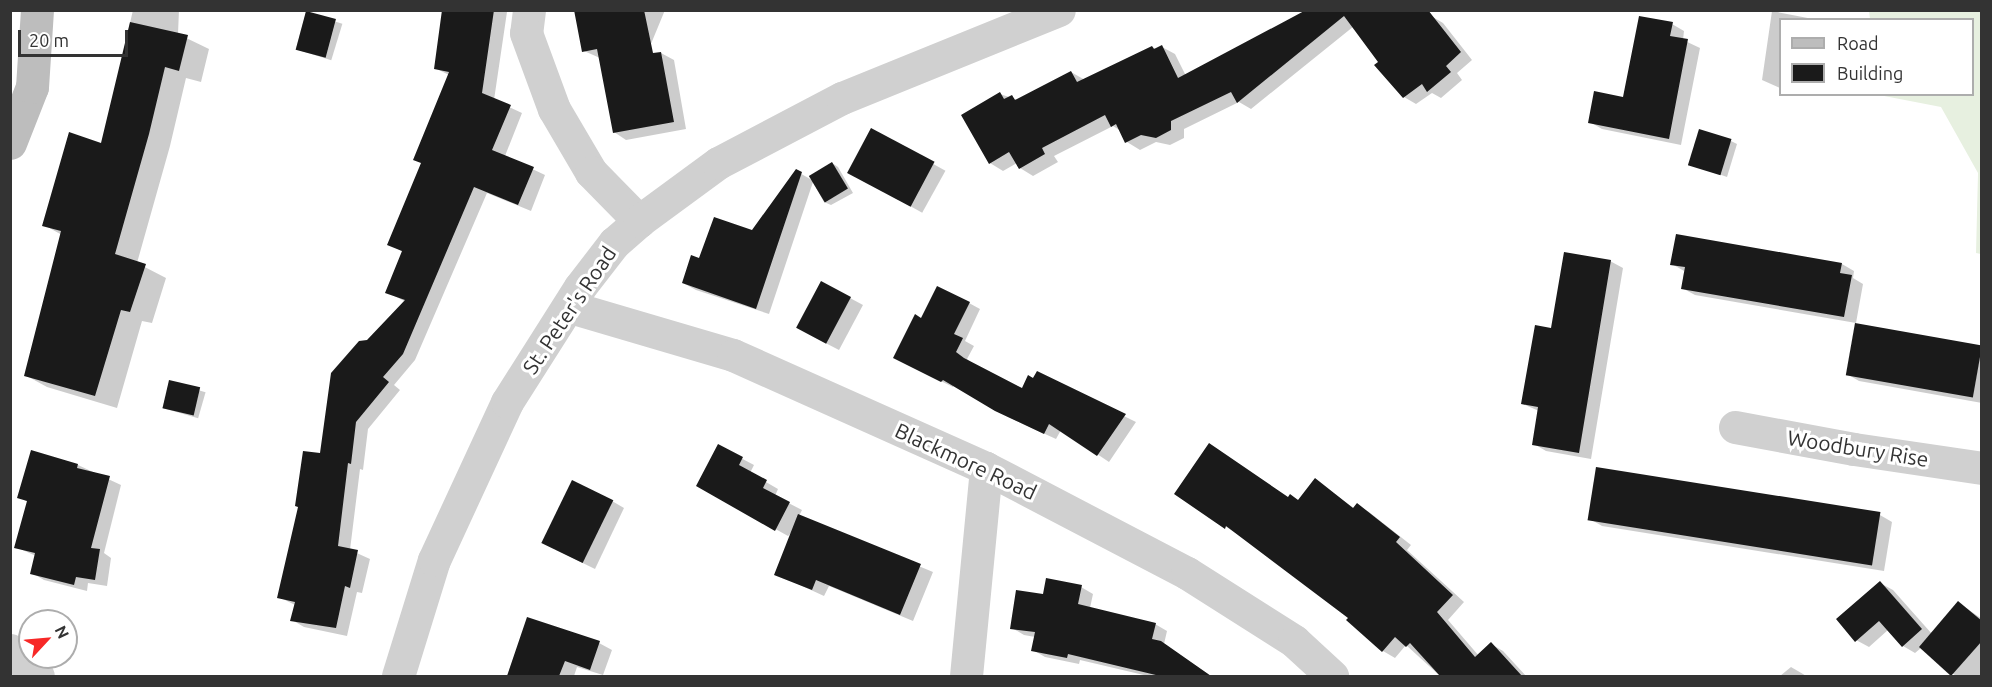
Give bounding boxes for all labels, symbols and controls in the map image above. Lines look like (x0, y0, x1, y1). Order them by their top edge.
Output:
scale bar (21, 18, 130, 56)
legend (1779, 18, 1974, 96)
text: 20 m (29, 30, 69, 50)
text: Road (1837, 33, 1879, 53)
text: Building (1837, 63, 1903, 83)
street label: St. Peter's Road (517, 241, 621, 379)
street label: Blackmore Road (891, 417, 1041, 505)
street label: Woodbury Rise (1786, 424, 1930, 472)
north arrow (18, 609, 78, 669)
text: N (52, 623, 73, 641)

